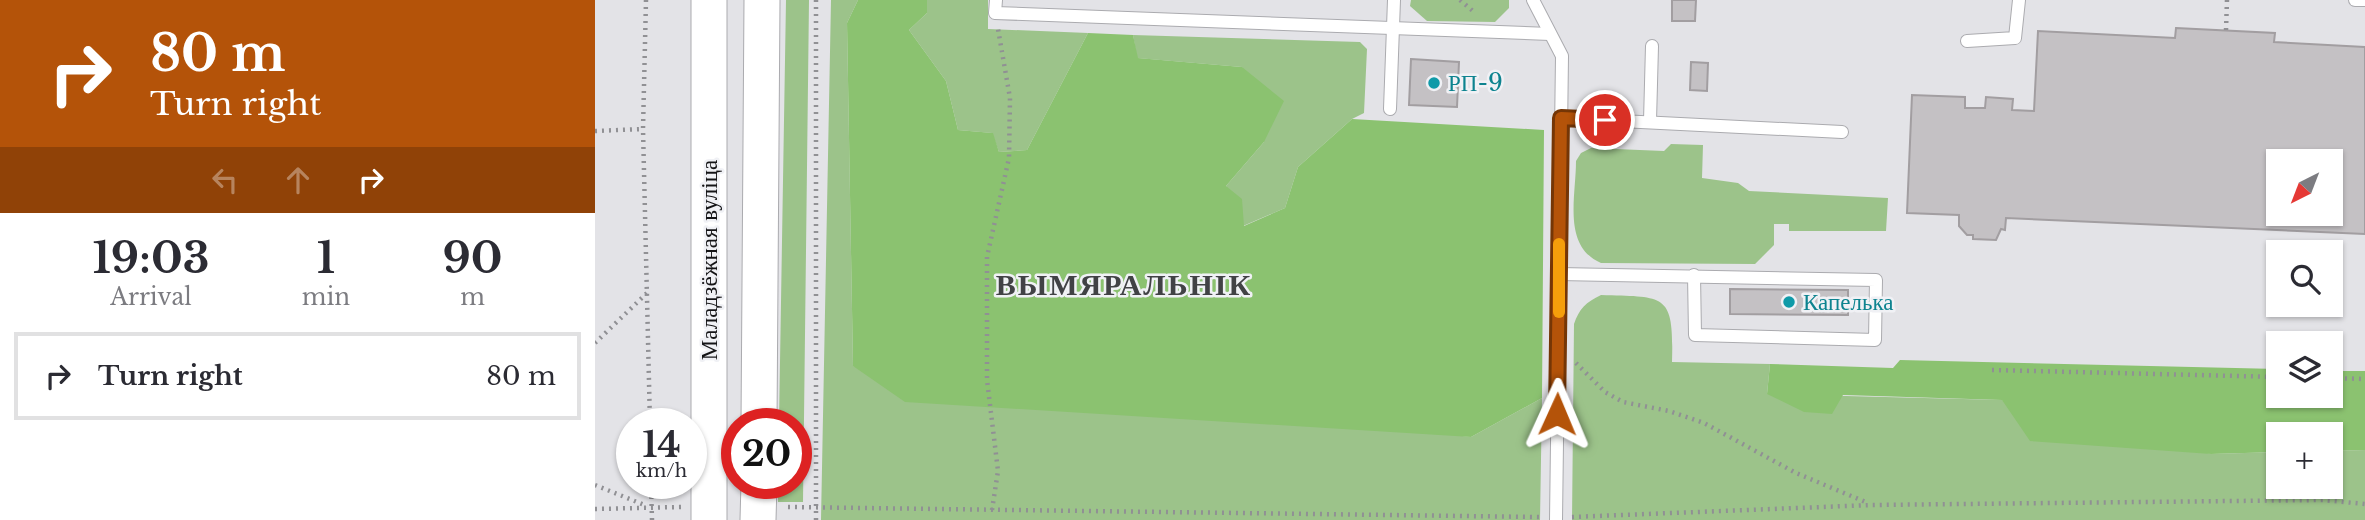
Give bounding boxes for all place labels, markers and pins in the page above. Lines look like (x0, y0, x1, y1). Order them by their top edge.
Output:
place label: РП-9 (1448, 69, 1503, 97)
marker: РП-9 (1426, 75, 1442, 91)
pin (1575, 90, 1635, 150)
place label: Капелька (1803, 288, 1893, 316)
marker: Капелька (1781, 294, 1797, 310)

